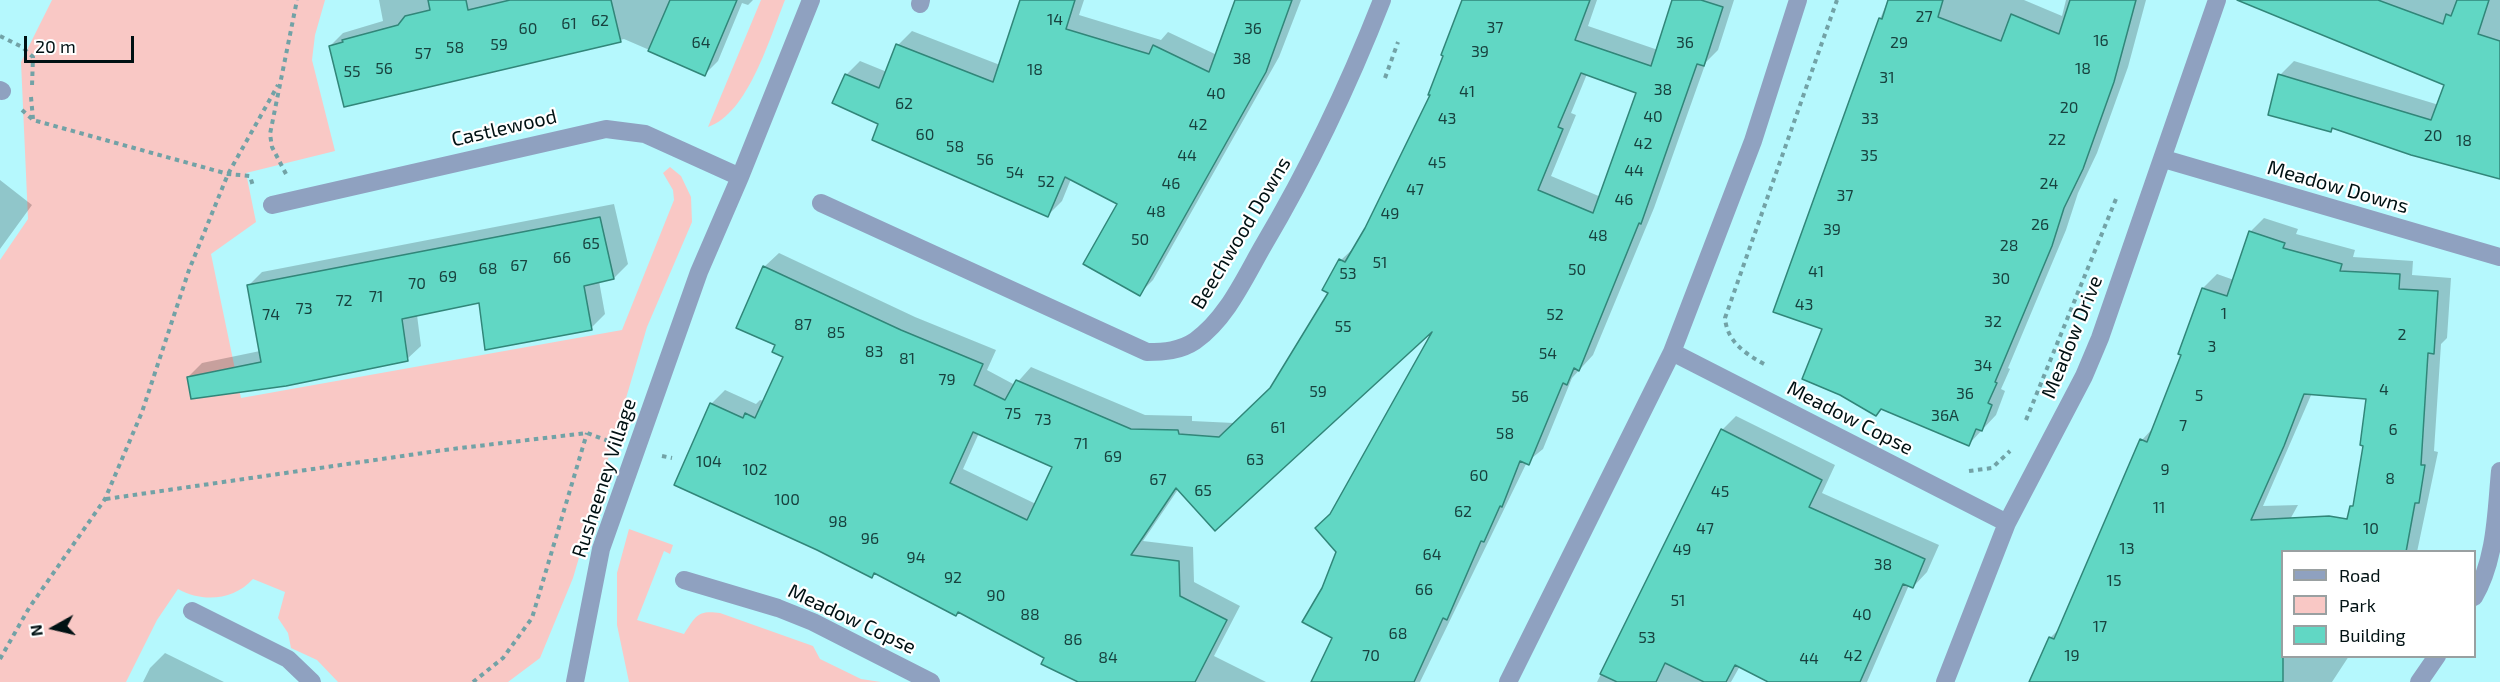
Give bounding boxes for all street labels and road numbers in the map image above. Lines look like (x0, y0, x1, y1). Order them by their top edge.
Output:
street label: Castlewood (449, 104, 559, 152)
street label: Beechwood Downs (1186, 153, 1296, 313)
street label: Meadow Downs (2265, 155, 2411, 219)
street label: Meadow Drive (2036, 272, 2108, 402)
street label: Meadow Copse (1783, 376, 1917, 460)
street label: Rusheeney Village (567, 395, 641, 561)
street label: Meadow Copse (784, 579, 920, 659)

